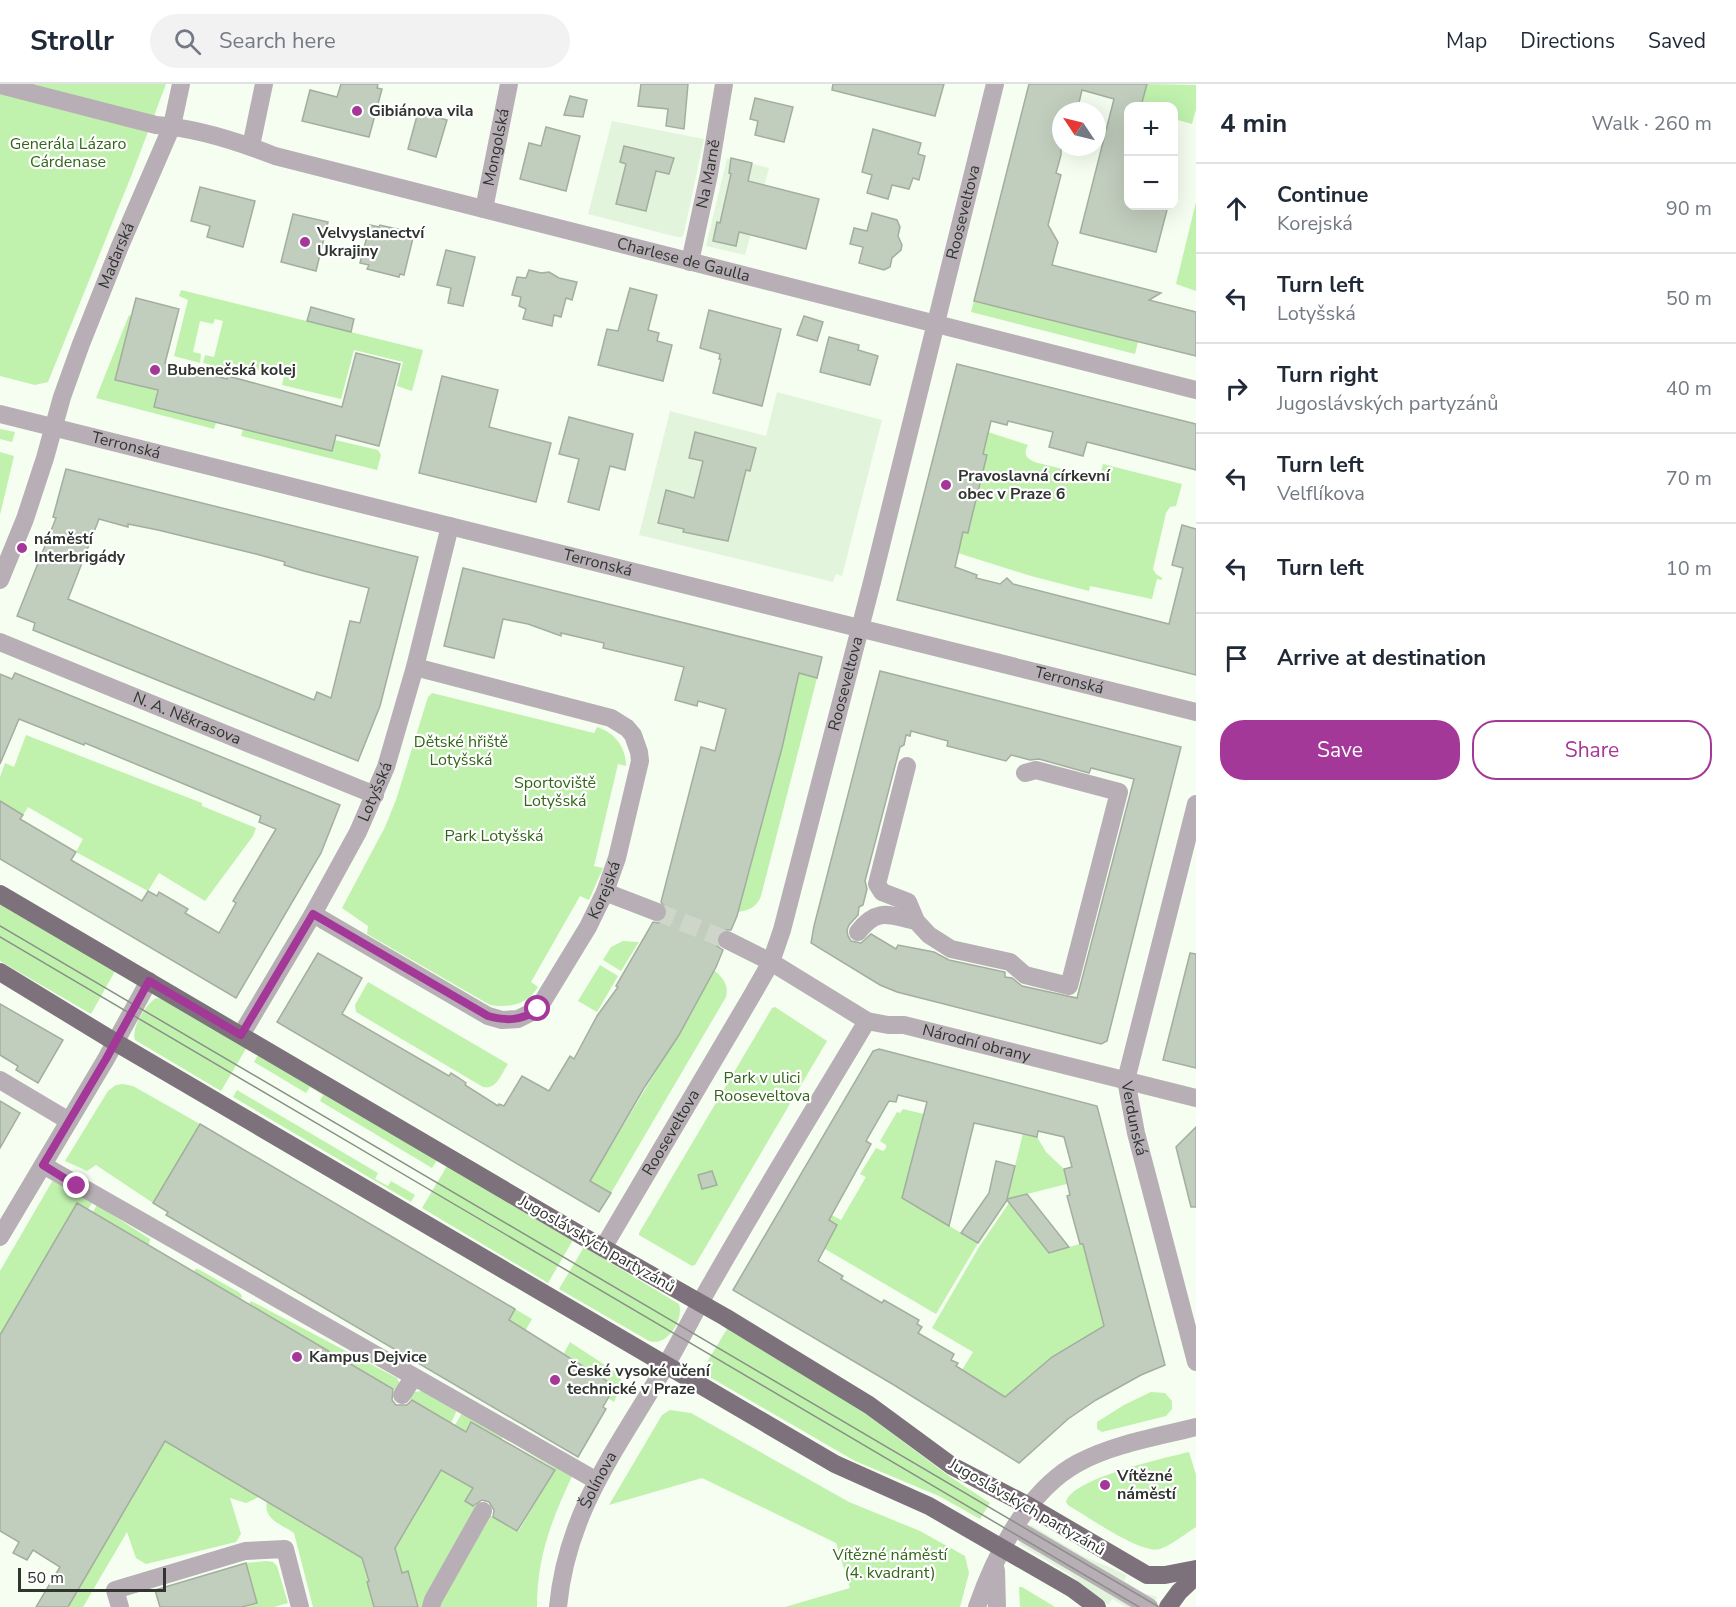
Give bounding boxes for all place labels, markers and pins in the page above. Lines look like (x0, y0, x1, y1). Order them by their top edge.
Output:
place label: Gibiánova vila (369, 100, 473, 122)
marker: Gibiánova vila (350, 104, 364, 118)
place label: Velvyslanectví Ukrajiny (316, 222, 425, 262)
marker: Velvyslanectví Ukrajiny (298, 235, 312, 249)
place label: Bubenečská kolej (167, 359, 296, 381)
marker: Bubenečská kolej (148, 363, 162, 377)
place label: Pravoslavná církevní obec v Praze 6 (958, 465, 1111, 505)
marker: Pravoslavná církevní obec v Praze 6 (939, 478, 953, 492)
place label: náměstí Interbrigády (34, 528, 126, 568)
marker: náměstí Interbrigády (15, 541, 29, 555)
place label: Kampus Dejvice (309, 1346, 427, 1368)
marker: Kampus Dejvice (290, 1350, 304, 1364)
place label: České vysoké učení technické v Praze (567, 1360, 711, 1400)
marker: České vysoké učení technické v Praze (548, 1373, 562, 1387)
place label: Vítězné náměstí (1116, 1465, 1177, 1505)
marker: Vítězné náměstí (1098, 1478, 1112, 1492)

